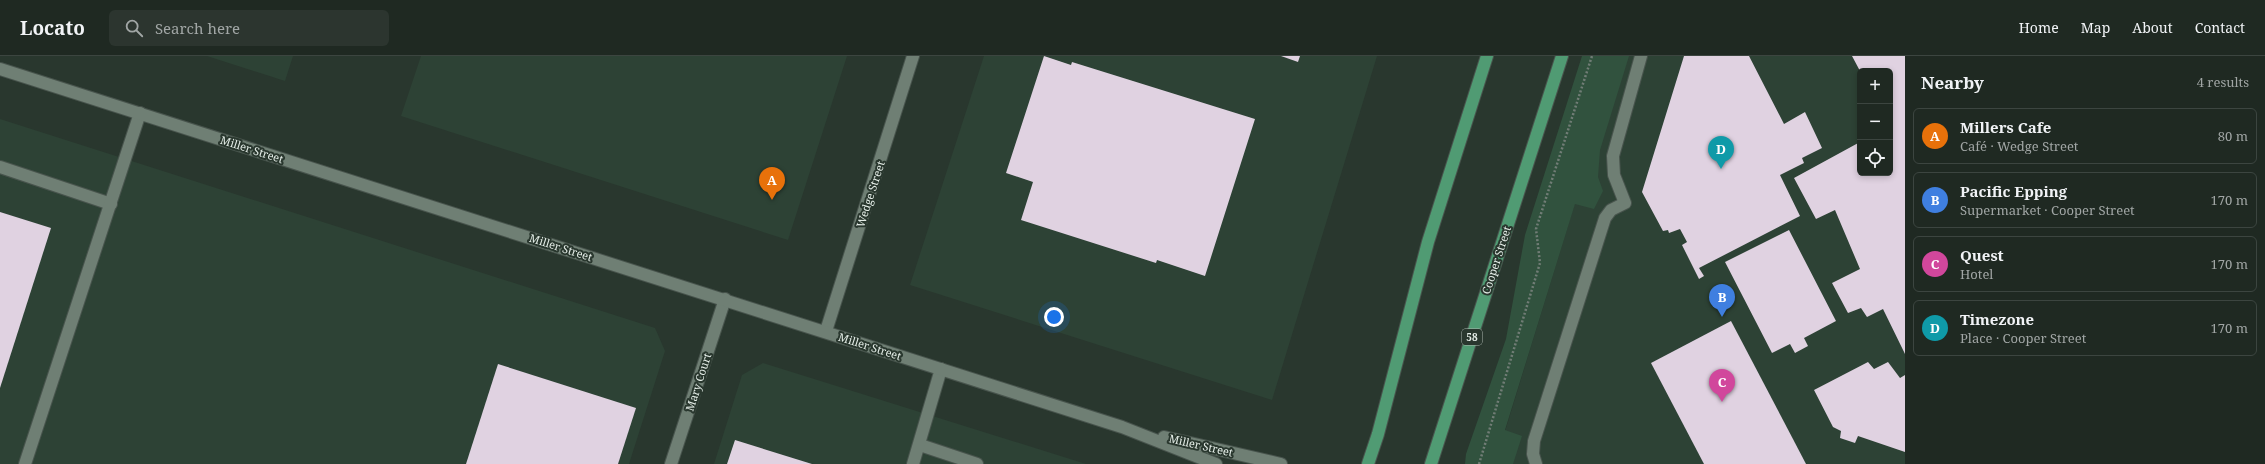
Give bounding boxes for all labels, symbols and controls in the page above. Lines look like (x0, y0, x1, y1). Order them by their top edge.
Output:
search box (109, 10, 389, 46)
text: Locato (20, 15, 85, 41)
icon: search (123, 17, 145, 39)
text: Search here (155, 18, 240, 38)
text: Home (2019, 18, 2059, 37)
text: Map (2081, 18, 2110, 37)
text: About (2132, 18, 2173, 37)
text: Contact (2195, 18, 2245, 37)
map controls (1857, 68, 1893, 176)
button: + (1857, 68, 1893, 104)
text: Nearby (1921, 71, 1984, 94)
text: 4 results (2197, 73, 2249, 91)
button: − (1857, 104, 1893, 140)
text: Millers Cafe (1960, 117, 2051, 137)
text: A (1930, 127, 1940, 145)
text: 80 m (2218, 127, 2248, 145)
street label: Miller Street (219, 132, 285, 166)
pin: D (1708, 136, 1734, 169)
text: Café · Wedge Street (1960, 137, 2078, 155)
button: locate (1857, 140, 1893, 176)
street label: Wedge Street (852, 159, 888, 229)
pin: A (759, 167, 785, 200)
text: Pacific Epping (1960, 181, 2067, 201)
text: B (1931, 191, 1939, 209)
text: 170 m (2211, 191, 2248, 209)
text: Supermarket · Cooper Street (1960, 201, 2135, 219)
street label: Cooper Street (1478, 224, 1514, 296)
street label: Miller Street (528, 230, 594, 264)
text: Quest (1960, 245, 2004, 265)
text: C (1931, 255, 1939, 273)
text: 170 m (2211, 255, 2248, 273)
text: Hotel (1960, 265, 1993, 283)
pin: B (1709, 284, 1735, 317)
your location (1044, 307, 1064, 327)
text: Timezone (1960, 309, 2034, 329)
text: D (1930, 319, 1940, 337)
text: 170 m (2211, 319, 2248, 337)
street label: Miller Street (837, 329, 903, 363)
road number: 58 (1462, 329, 1482, 345)
text: Place · Cooper Street (1960, 329, 2086, 347)
street label: Mary Court (682, 351, 714, 413)
pin: C (1709, 369, 1735, 402)
street label: Miller Street (1168, 430, 1235, 460)

